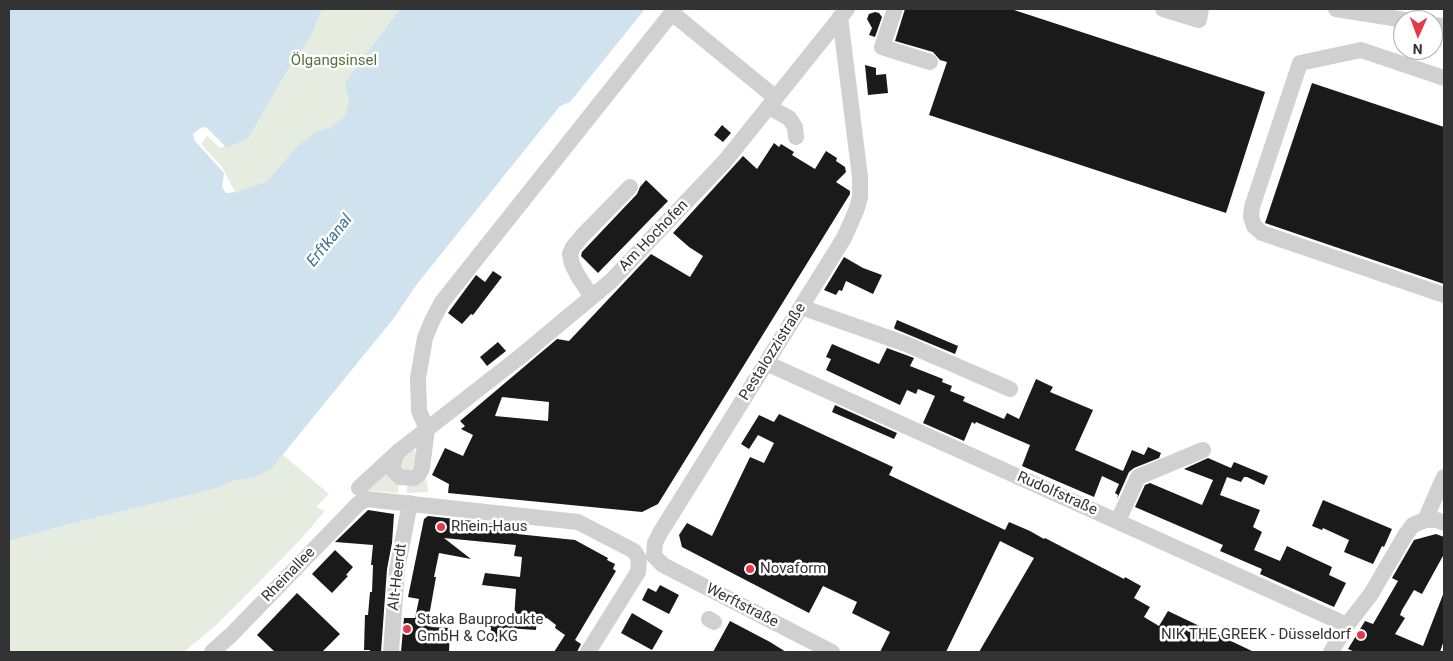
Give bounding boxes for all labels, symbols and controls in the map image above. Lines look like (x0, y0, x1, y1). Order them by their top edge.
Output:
north arrow (1393, 10, 1443, 60)
text: N (1412, 41, 1423, 57)
park label: Ölgangsinsel (291, 52, 377, 70)
street label: Am Hochofen (616, 197, 692, 275)
water label: Erftkanal (303, 211, 357, 271)
street label: Pestalozzistraße (736, 300, 810, 404)
street label: Rudolfstraße (1014, 468, 1100, 520)
place label: Rhein-Haus (451, 518, 527, 536)
marker: Rhein-Haus (435, 521, 447, 533)
street label: Alt-Heerdt (385, 542, 411, 612)
street label: Rheinallee (259, 544, 319, 606)
place label: Novaform (760, 560, 826, 578)
marker: Novaform (744, 563, 756, 575)
street label: Werftstraße (703, 580, 781, 632)
place label: Staka Bauprodukte GmbH & Co.KG (417, 611, 543, 646)
marker: Staka Bauprodukte GmbH & Co.KG (401, 623, 413, 635)
place label: NIK THE GREEK - Düsseldorf (1161, 626, 1351, 644)
marker: NIK THE GREEK - Düsseldorf (1355, 629, 1367, 641)

